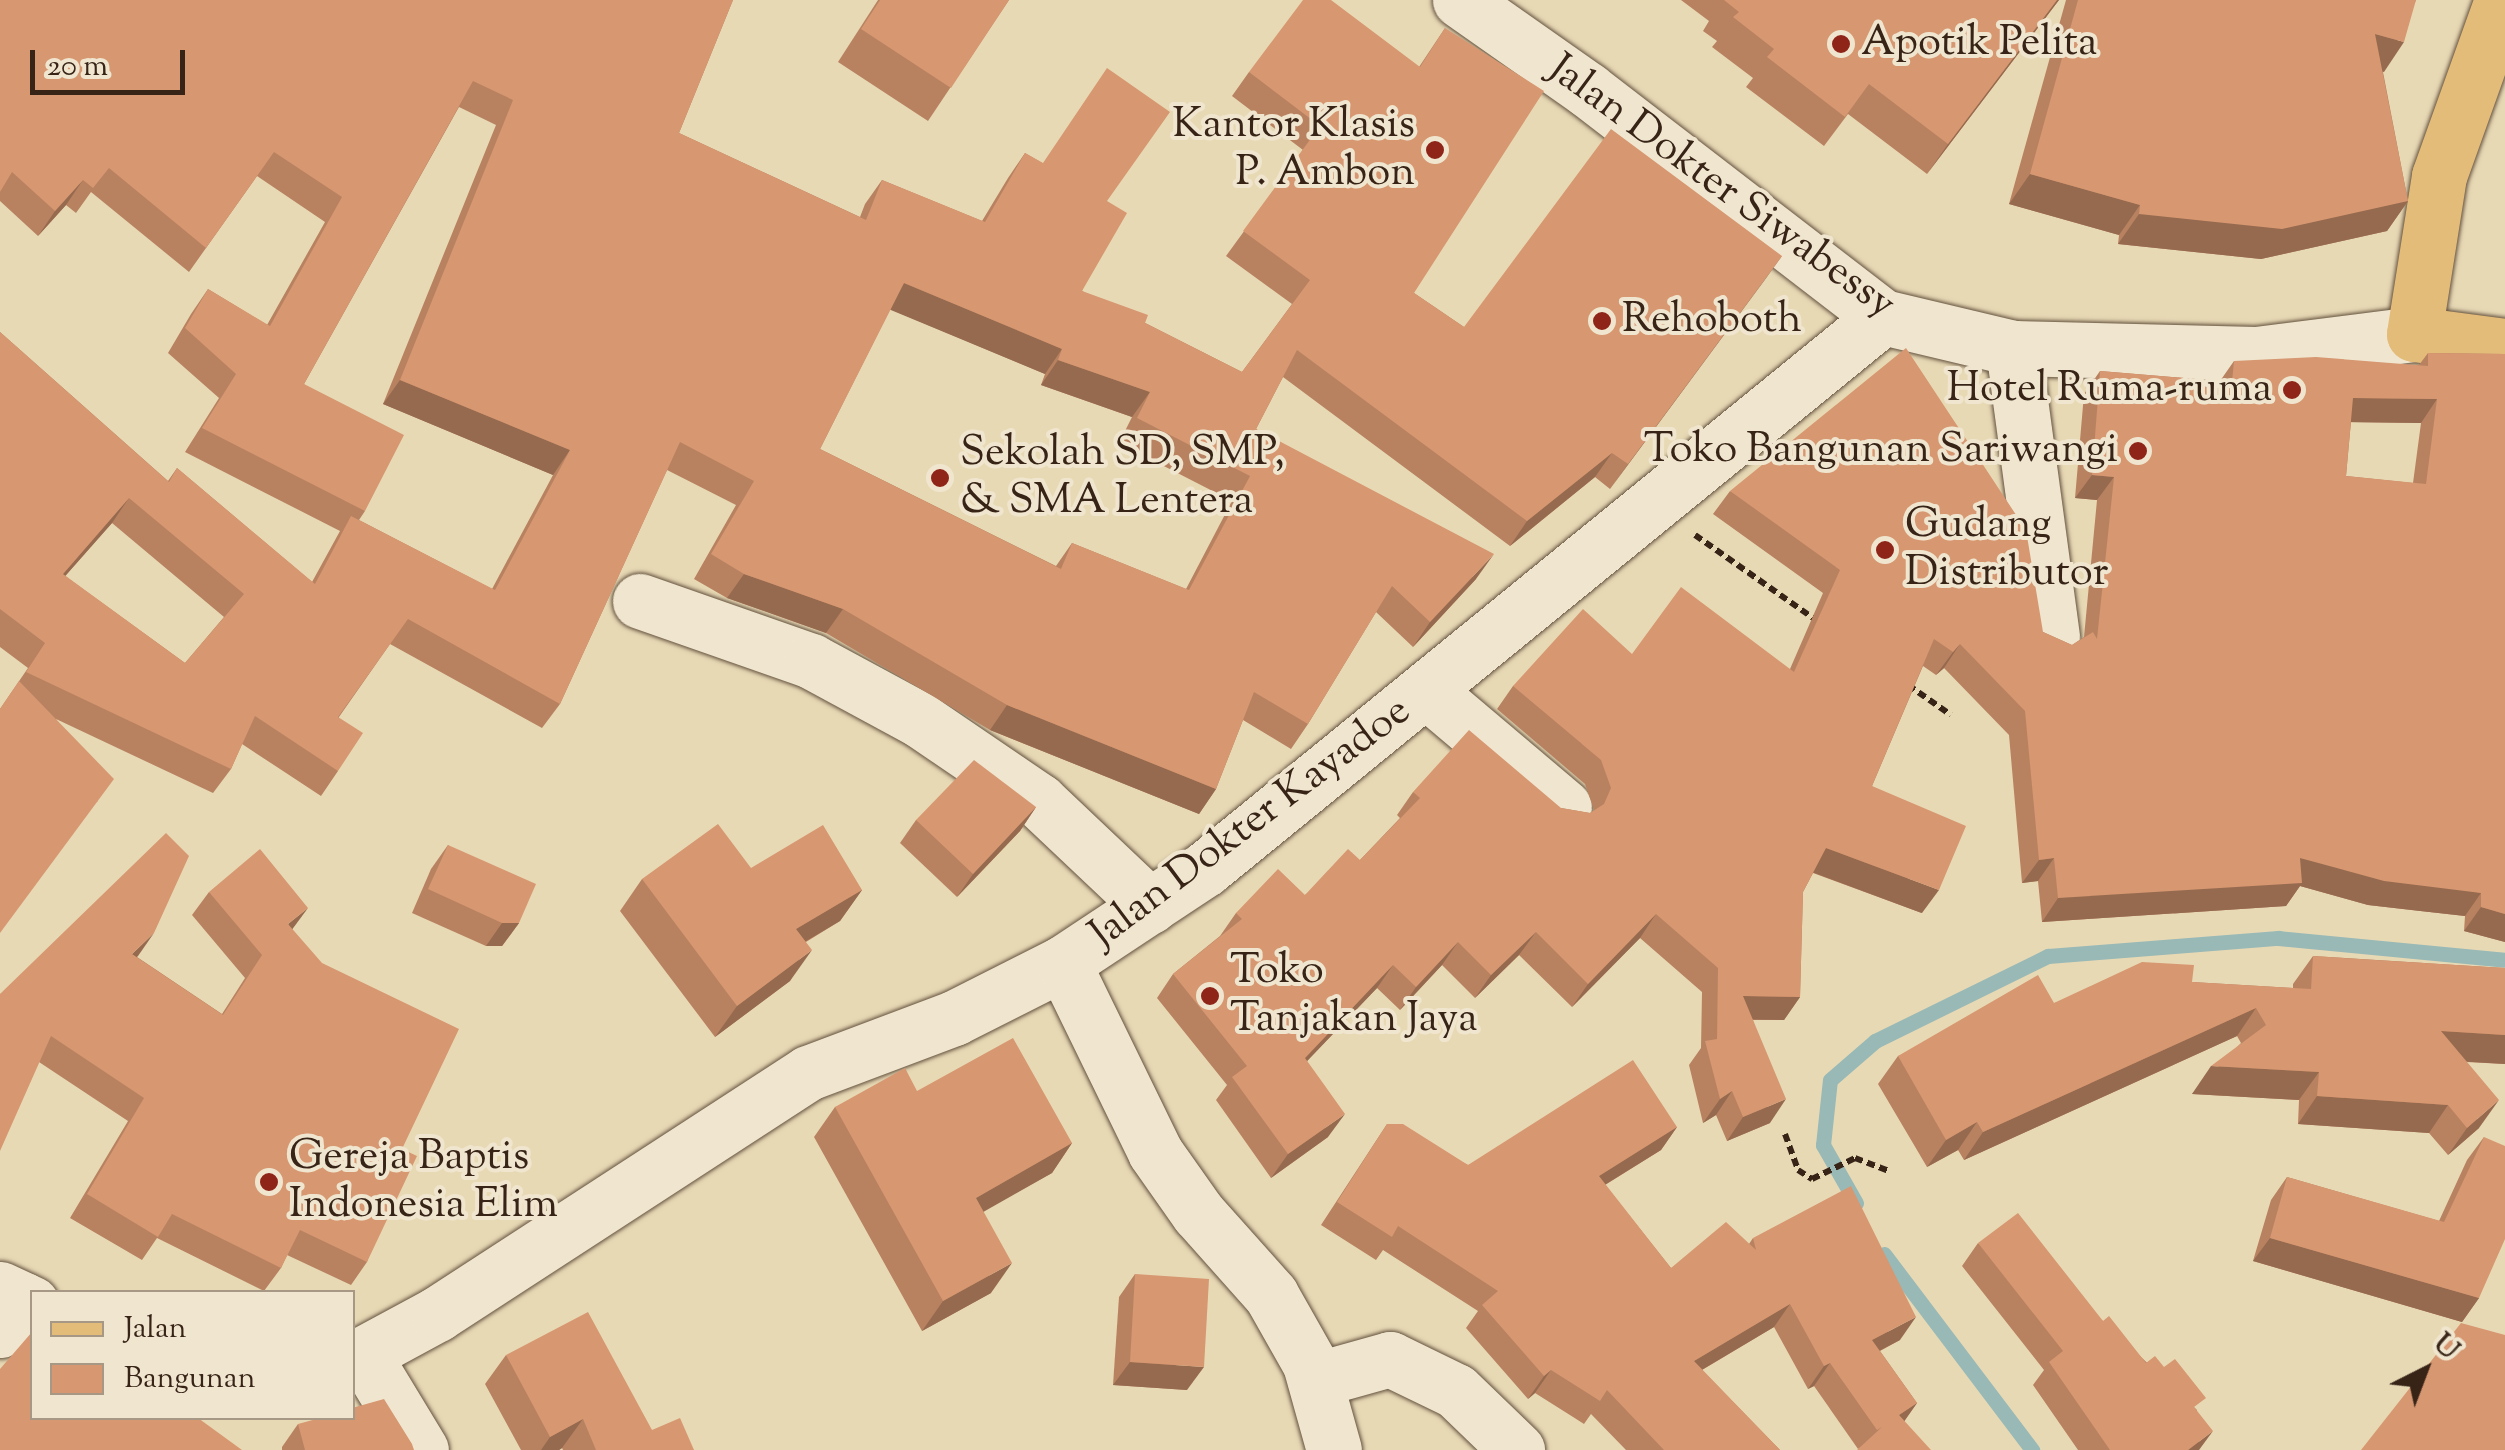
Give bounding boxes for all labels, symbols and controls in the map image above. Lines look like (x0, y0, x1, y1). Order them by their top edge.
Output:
place label: Apotik Pelita (1861, 19, 2097, 69)
scale bar (35, 30, 190, 92)
marker: Apotik Pelita (1830, 33, 1852, 55)
street label: Jalan Dokter Siwabessy (1537, 45, 1905, 331)
text: 20 m (47, 46, 108, 89)
place label: Kantor Klasis P. Ambon (1172, 101, 1415, 200)
marker: Kantor Klasis P. Ambon (1424, 139, 1446, 161)
place label: Rehoboth (1622, 296, 1802, 346)
marker: Rehoboth (1591, 310, 1613, 332)
place label: Hotel Ruma-ruma (1947, 365, 2272, 415)
marker: Hotel Ruma-ruma (2281, 379, 2303, 401)
place label: Toko Bangunan Sariwangi (1644, 426, 2118, 476)
place label: Sekolah SD, SMP, & SMA Lentera (960, 429, 1285, 528)
marker: Toko Bangunan Sariwangi (2127, 440, 2149, 462)
marker: Sekolah SD, SMP, & SMA Lentera (929, 467, 951, 489)
place label: Gudang Distributor (1905, 501, 2109, 600)
marker: Gudang Distributor (1874, 539, 1896, 561)
street label: Jalan Dokter Kayadoe (1081, 687, 1421, 961)
place label: Toko Tanjakan Jaya (1230, 947, 1478, 1046)
marker: Toko Tanjakan Jaya (1199, 985, 1221, 1007)
place label: Gereja Baptis Indonesia Elim (289, 1133, 558, 1232)
marker: Gereja Baptis Indonesia Elim (258, 1171, 280, 1193)
legend (30, 1290, 355, 1420)
text: Jalan (124, 1308, 186, 1351)
north arrow (2375, 1320, 2475, 1420)
text: U (2423, 1325, 2467, 1370)
text: Bangunan (124, 1358, 255, 1401)

